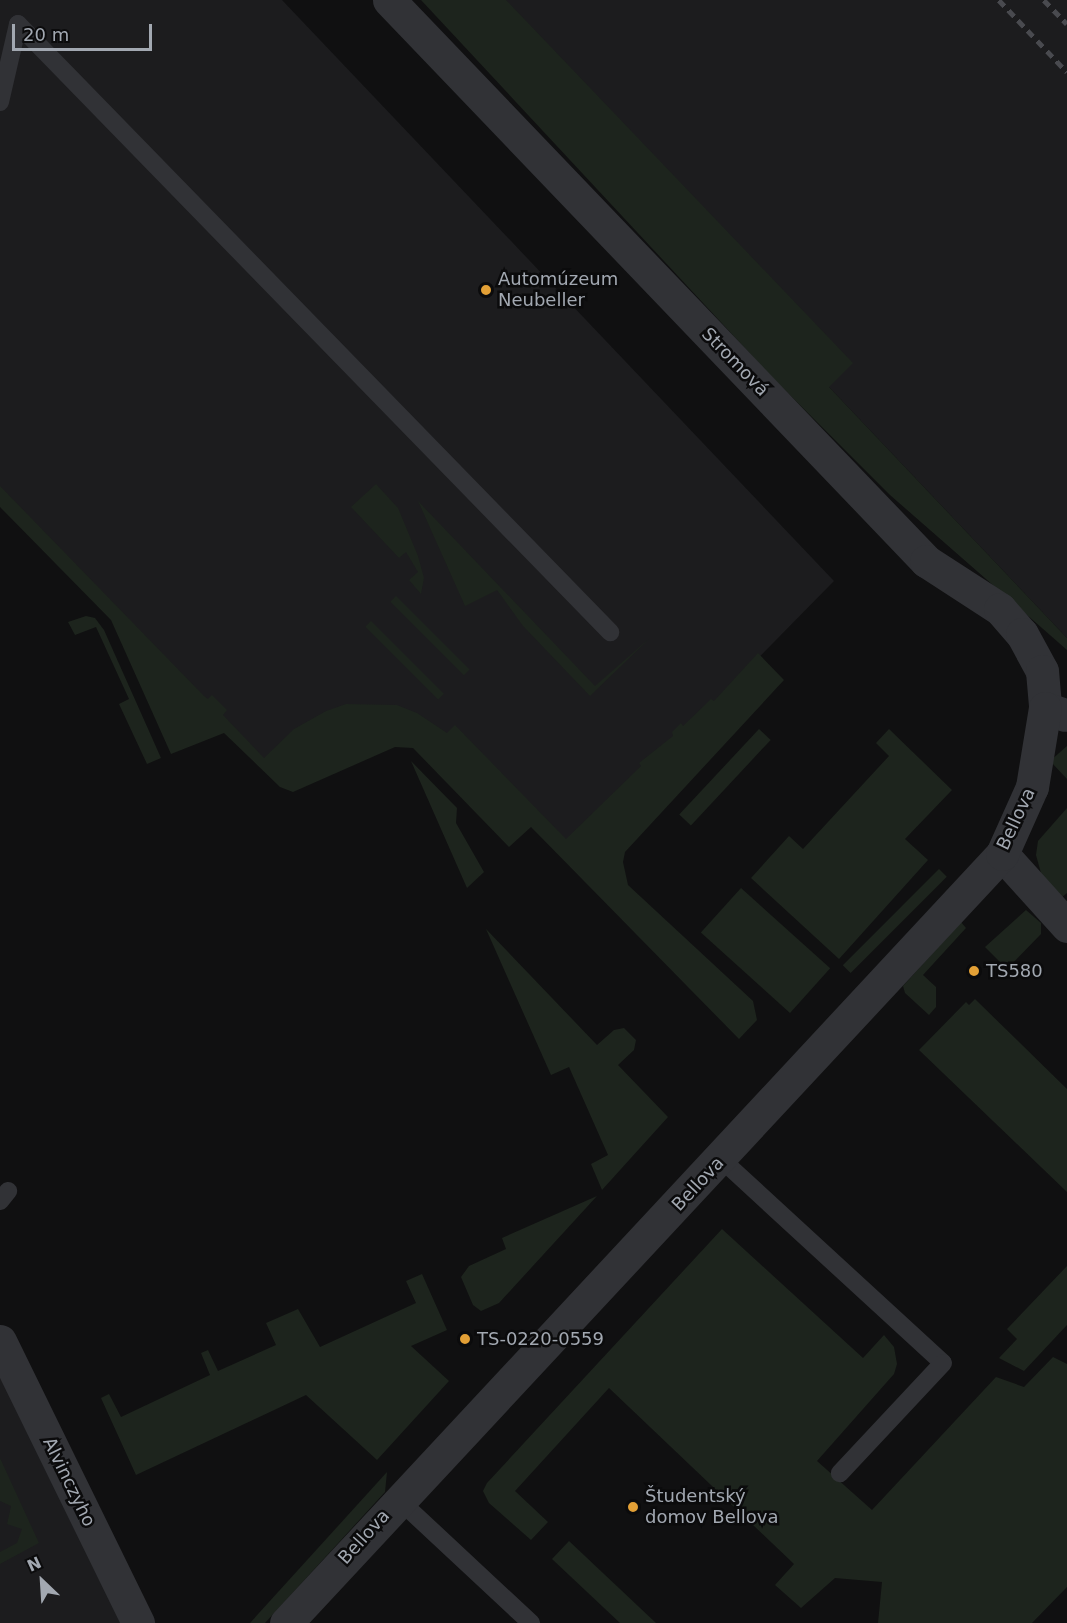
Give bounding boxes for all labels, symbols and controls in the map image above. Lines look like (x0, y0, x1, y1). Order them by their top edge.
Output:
scale bar (15, 12, 154, 50)
text: 20 m (23, 24, 69, 45)
place label: Automúzeum Neubeller (498, 269, 618, 312)
marker: Automúzeum Neubeller (479, 283, 493, 297)
street label: Stromová (697, 323, 773, 401)
street label: Bellova (992, 784, 1040, 854)
place label: TS580 (986, 960, 1043, 982)
marker: TS580 (967, 964, 981, 978)
street label: Bellova (668, 1152, 728, 1216)
place label: TS-0220-0559 (477, 1328, 604, 1350)
marker: TS-0220-0559 (458, 1332, 472, 1346)
street label: Alvinczyho (38, 1434, 100, 1530)
place label: Študentský domov Bellova (645, 1486, 778, 1528)
marker: Študentský domov Bellova (626, 1500, 640, 1514)
street label: Bellova (334, 1505, 394, 1569)
north arrow (12, 1551, 72, 1611)
text: N (24, 1553, 44, 1576)

